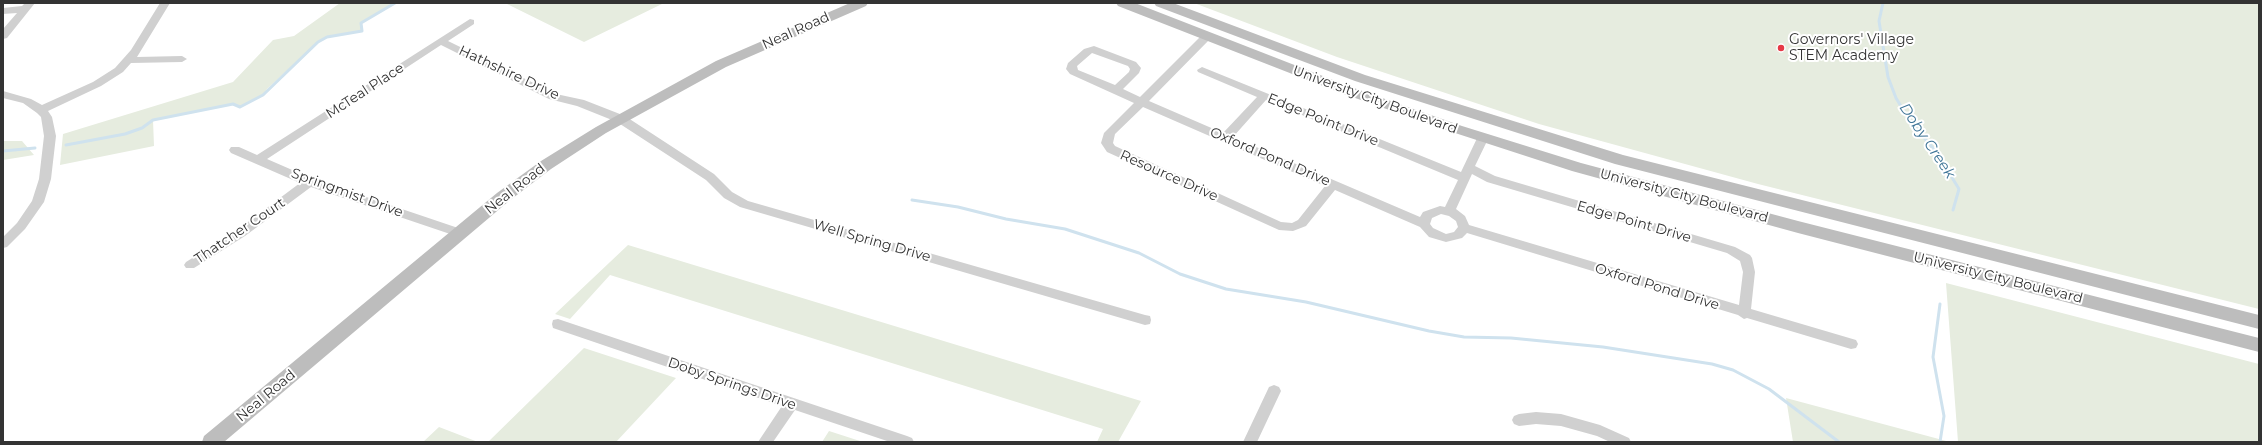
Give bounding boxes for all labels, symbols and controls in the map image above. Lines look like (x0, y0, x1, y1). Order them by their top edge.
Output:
street label: Neal Road (760, 9, 832, 53)
place label: Governors' Village STEM Academy (1789, 32, 1914, 64)
street label: Hathshire Drive (456, 42, 562, 104)
marker: Governors' Village STEM Academy (1776, 43, 1786, 53)
street label: McTeal Place (323, 60, 407, 122)
street label: University City Boulevard (1290, 62, 1460, 138)
street label: Edge Point Drive (1265, 90, 1381, 150)
water label: Doby Creek (1895, 100, 1959, 182)
street label: Oxford Pond Drive (1207, 124, 1333, 190)
street label: Resource Drive (1117, 147, 1221, 205)
street label: Neal Road (481, 160, 549, 218)
street label: Springmist Drive (289, 165, 405, 221)
street label: University City Boulevard (1598, 165, 1770, 227)
street label: Thatcher Court (192, 195, 288, 267)
street label: Edge Point Drive (1575, 198, 1693, 246)
street label: Well Spring Drive (811, 216, 933, 266)
street label: University City Boulevard (1912, 249, 2084, 307)
street label: Oxford Pond Drive (1593, 260, 1721, 314)
street label: Doby Springs Drive (666, 354, 798, 414)
street label: Neal Road (233, 366, 299, 426)

